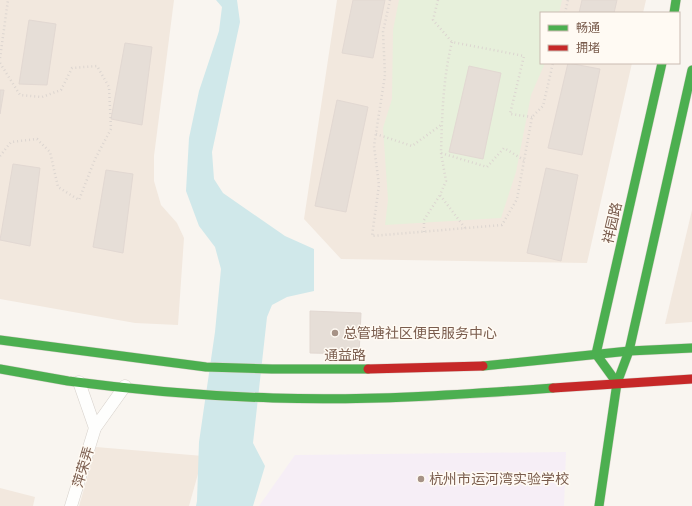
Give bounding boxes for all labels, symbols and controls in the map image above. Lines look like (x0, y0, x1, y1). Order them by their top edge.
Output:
legend (540, 12, 680, 64)
text: 畅通 (576, 20, 600, 36)
text: 拥堵 (576, 40, 600, 56)
street label: 祥园路 (599, 201, 625, 245)
place label: 总管塘社区便民服务中心 (343, 324, 497, 342)
marker: 总管塘社区便民服务中心 (330, 328, 340, 338)
street label: 通益路 (324, 346, 366, 364)
street label: 萍荣弄 (68, 444, 98, 490)
place label: 杭州市运河湾实验学校 (429, 470, 569, 488)
marker: 杭州市运河湾实验学校 (416, 474, 426, 484)

